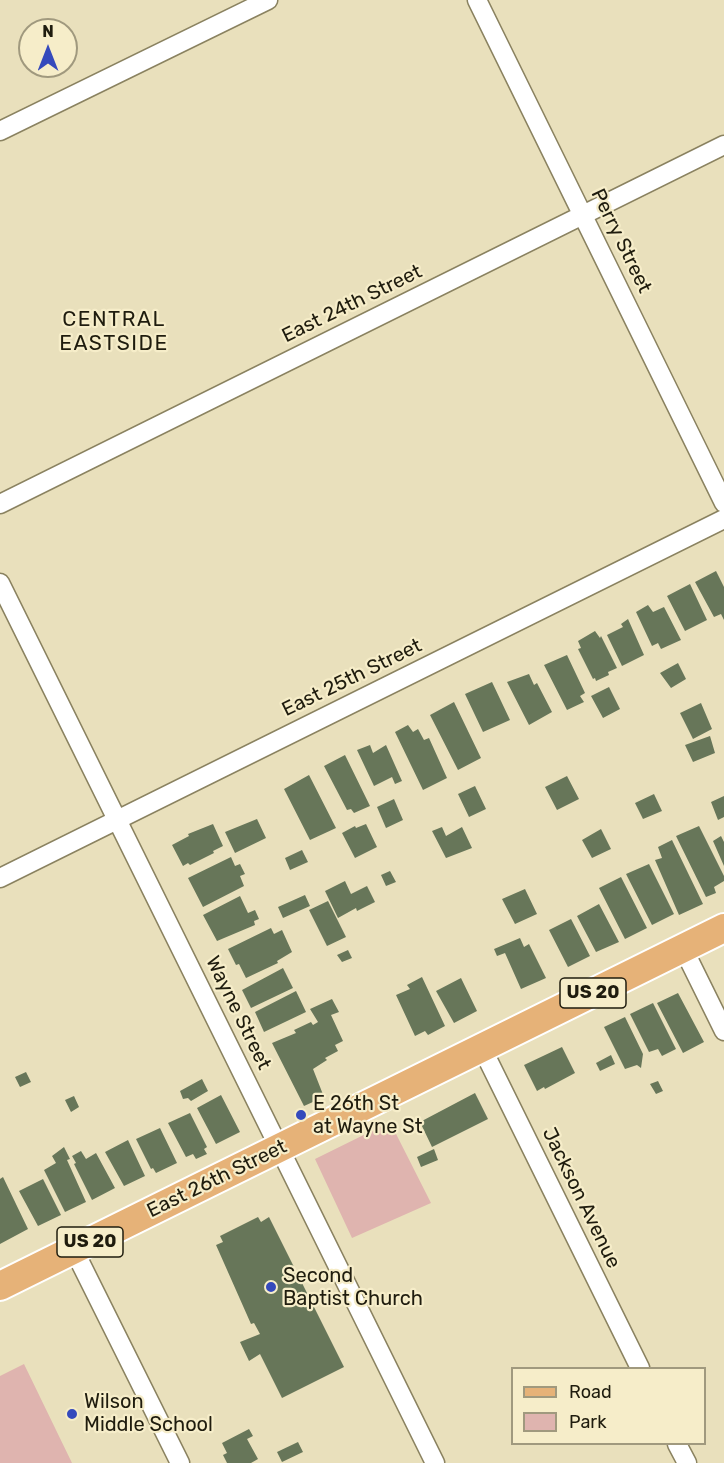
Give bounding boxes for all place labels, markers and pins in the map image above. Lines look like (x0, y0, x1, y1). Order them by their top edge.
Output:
place label: E 26th St at Wayne St (313, 1092, 423, 1139)
marker: E 26th St at Wayne St (294, 1108, 308, 1122)
place label: Second Baptist Church (283, 1264, 423, 1311)
marker: Second Baptist Church (264, 1280, 278, 1294)
place label: Wilson Middle School (84, 1390, 213, 1437)
marker: Wilson Middle School (65, 1407, 79, 1421)

